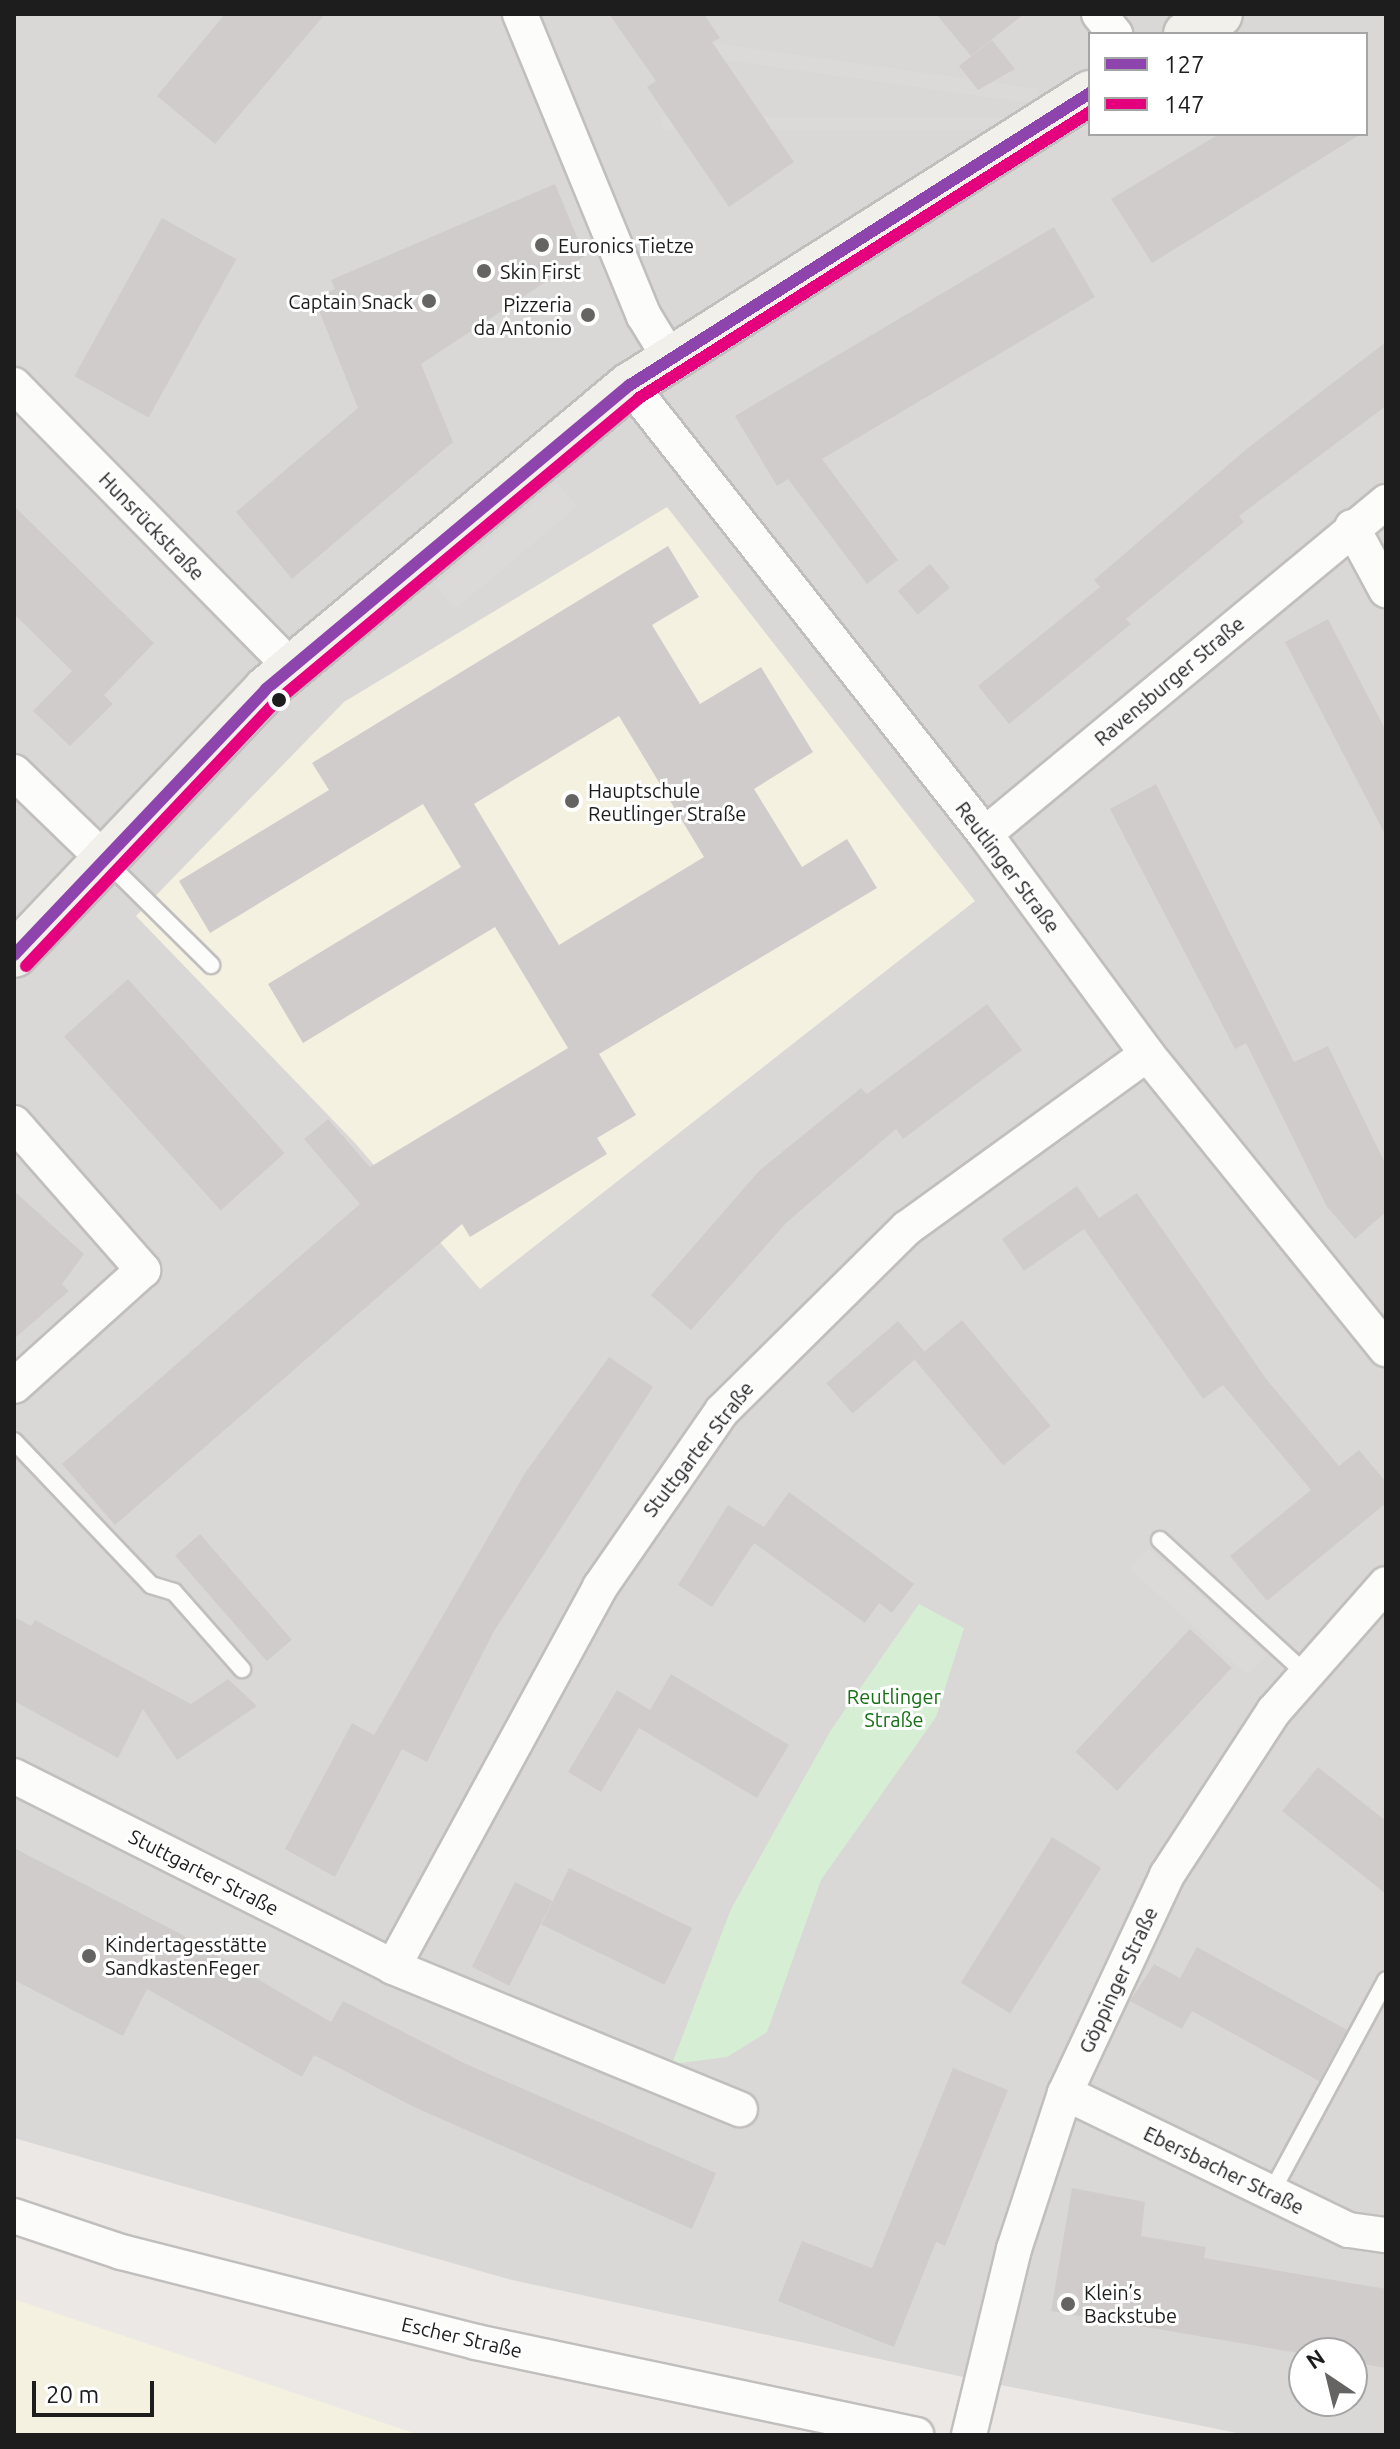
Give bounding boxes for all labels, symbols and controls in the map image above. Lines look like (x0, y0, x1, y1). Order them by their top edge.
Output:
legend (1088, 32, 1368, 136)
text: 127 (1164, 51, 1205, 78)
text: 147 (1164, 91, 1205, 118)
place label: Euronics Tietze (558, 233, 694, 257)
marker: Euronics Tietze (533, 236, 551, 254)
place label: Skin First (500, 259, 581, 283)
marker: Skin First (475, 262, 493, 280)
place label: Captain Snack (288, 289, 413, 313)
marker: Captain Snack (420, 292, 438, 310)
place label: Pizzeria da Antonio (474, 292, 572, 339)
marker: Pizzeria da Antonio (579, 306, 597, 324)
street label: Hunsrückstraße (94, 467, 210, 585)
street label: Ravensburger Straße (1089, 611, 1249, 751)
unlabelled marker (271, 692, 287, 708)
place label: Hauptschule Reutlinger Straße (588, 778, 746, 825)
marker: Hauptschule Reutlinger Straße (563, 792, 581, 810)
street label: Reutlinger Straße (951, 797, 1065, 937)
street label: Stuttgarter Straße (638, 1377, 758, 1521)
park label: Reutlinger Straße (847, 1685, 941, 1732)
street label: Stuttgarter Straße (125, 1824, 283, 1920)
street label: Göppinger Straße (1074, 1903, 1162, 2057)
place label: Kindertagesstätte SandkastenFeger (105, 1932, 267, 1979)
marker: Kindertagesstätte SandkastenFeger (80, 1947, 98, 1965)
street label: Ebersbacher Straße (1140, 2121, 1308, 2219)
place label: Klein’s Backstube (1084, 2280, 1177, 2327)
marker: Klein’s Backstube (1059, 2295, 1077, 2313)
street label: Escher Straße (399, 2311, 525, 2363)
north arrow (1288, 2337, 1368, 2417)
text: N (1301, 2344, 1329, 2374)
scale bar (36, 2365, 158, 2415)
text: 20 m (46, 2381, 99, 2408)

